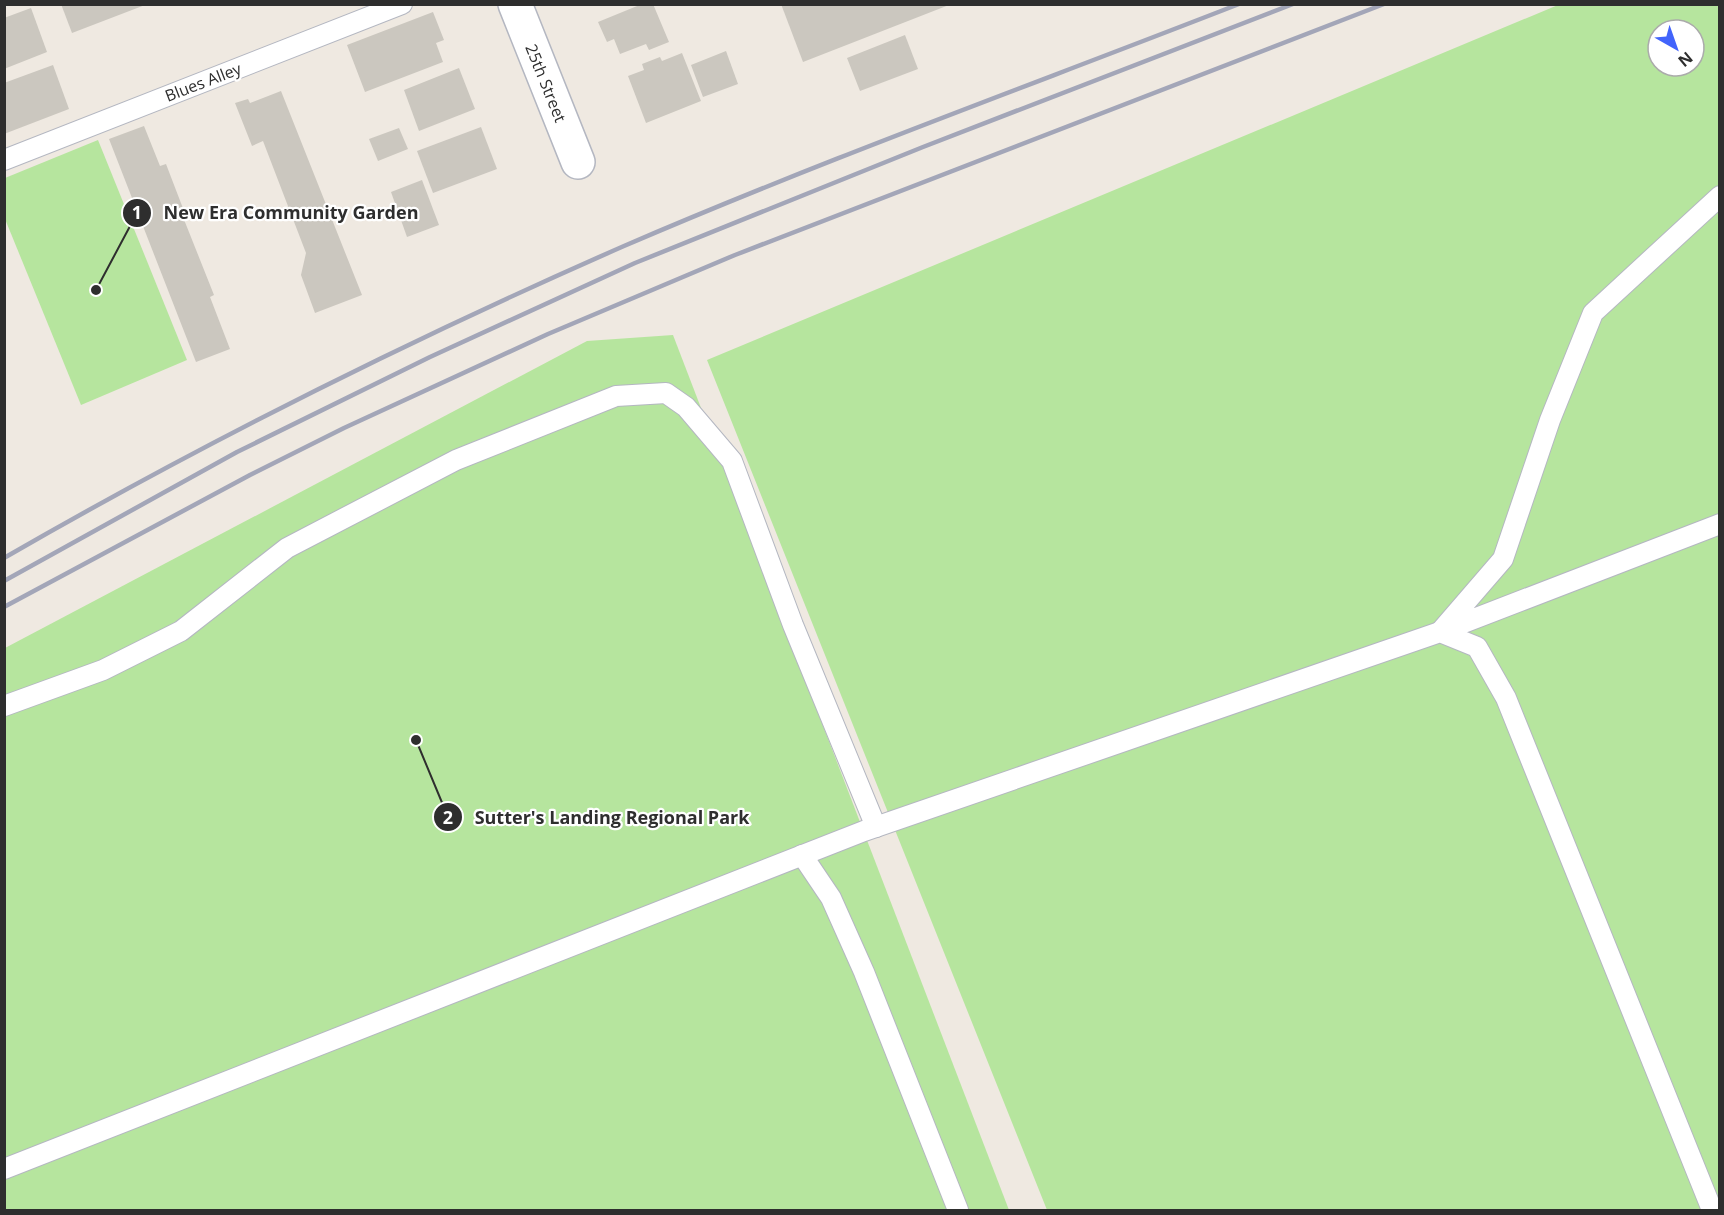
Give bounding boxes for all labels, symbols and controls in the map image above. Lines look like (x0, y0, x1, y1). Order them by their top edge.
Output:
north arrow (1646, 18, 1706, 78)
street label: 25th Street (520, 41, 572, 126)
text: N (1674, 47, 1698, 72)
street label: Blues Alley (162, 57, 245, 107)
callout: New Era Community Garden (122, 195, 431, 231)
text: 1 (132, 200, 142, 224)
text: New Era Community Garden (164, 200, 418, 224)
callout: Sutter's Landing Regional Park (433, 799, 762, 835)
text: 2 (443, 805, 453, 829)
text: Sutter's Landing Regional Park (475, 805, 750, 829)

